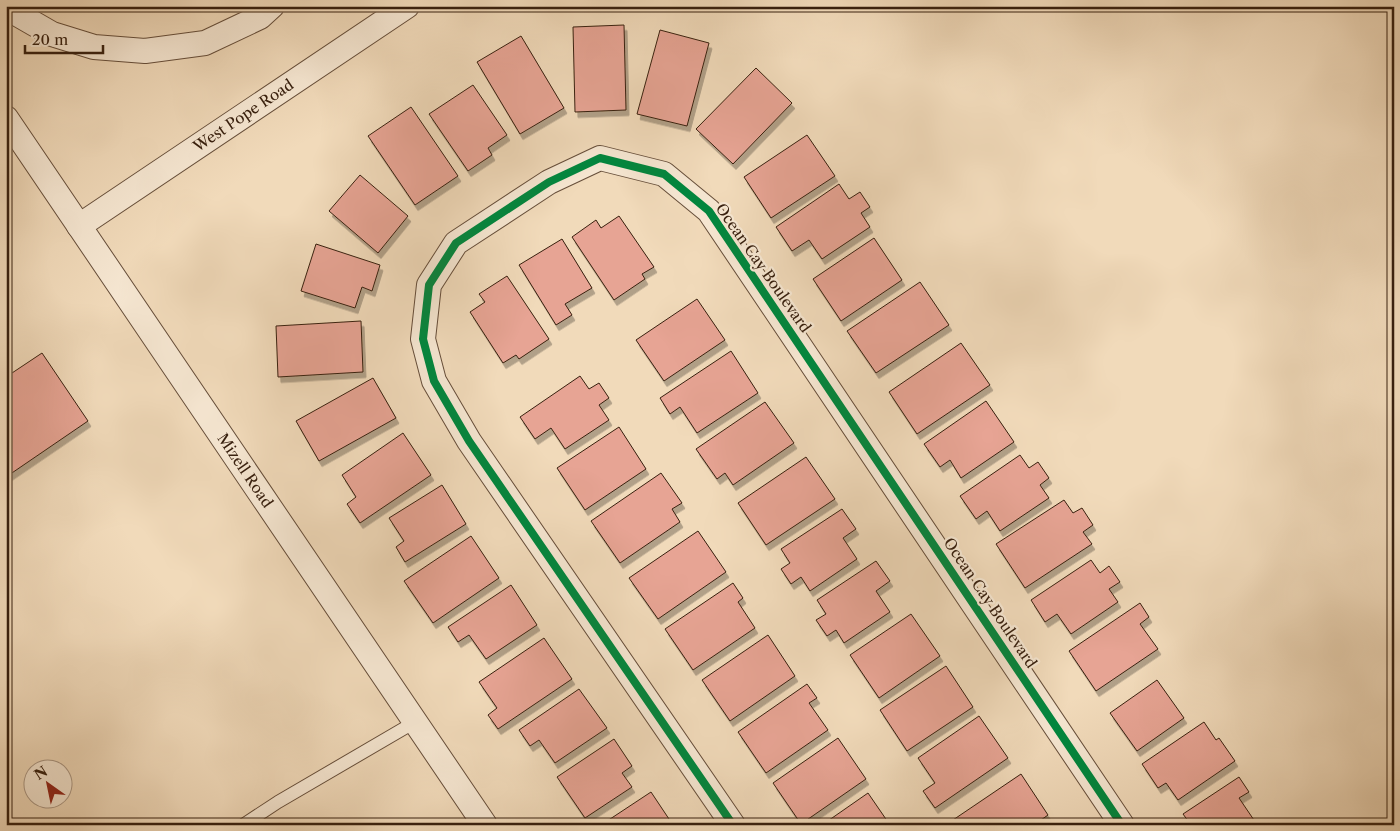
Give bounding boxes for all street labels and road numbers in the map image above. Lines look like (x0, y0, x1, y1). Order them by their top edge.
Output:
street label: West Pope Road (189, 75, 297, 156)
street label: Ocean Cay Boulevard (712, 199, 815, 336)
street label: Mizell Road (213, 429, 277, 511)
street label: Ocean Cay Boulevard (940, 534, 1041, 672)

